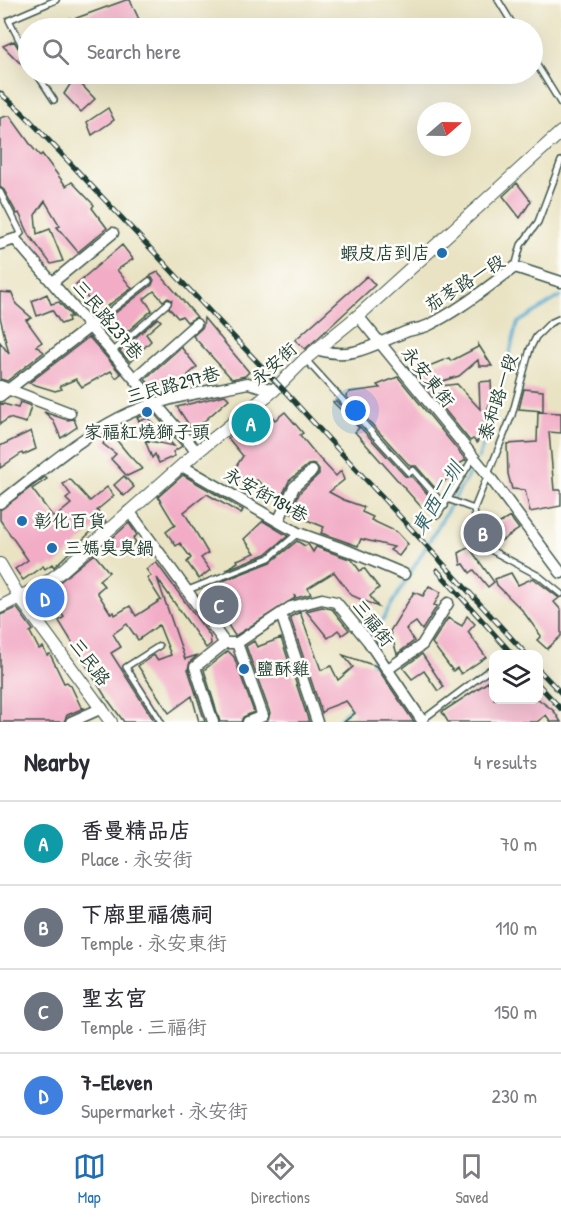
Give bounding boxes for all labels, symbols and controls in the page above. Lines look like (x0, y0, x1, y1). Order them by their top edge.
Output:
search box (18, 18, 543, 84)
icon: search (39, 35, 72, 68)
text: Search here (87, 36, 181, 66)
north arrow (417, 102, 471, 156)
place label: 蝦皮店到店 (340, 240, 430, 265)
marker: 蝦皮店到店 (435, 246, 449, 260)
street label: 茄苳路一段 (420, 248, 510, 317)
street label: 三民路237巷 (68, 274, 149, 365)
street label: 永安街 (245, 336, 302, 391)
street label: 永安東街 (396, 341, 461, 413)
street label: 泰和路一段 (472, 350, 523, 444)
street label: 三民路297巷 (123, 360, 222, 409)
your location (341, 396, 370, 425)
pin: A (232, 400, 270, 446)
marker: 家福紅燒獅子頭 (140, 405, 154, 419)
place label: 家福紅燒獅子頭 (84, 419, 210, 444)
water label: 東西二圳 (404, 455, 470, 539)
street label: 永安街184巷 (219, 461, 313, 528)
place label: 彰化百貨 (34, 508, 106, 533)
pin: B (464, 510, 502, 556)
marker: 彰化百貨 (15, 514, 29, 528)
place label: 三媽臭臭鍋 (64, 535, 154, 560)
marker: 三媽臭臭鍋 (45, 541, 59, 555)
pin: D (26, 576, 64, 620)
pin: C (200, 582, 238, 628)
street label: 三福街 (347, 594, 400, 652)
street label: 三民路 (64, 633, 117, 691)
map controls (489, 650, 543, 704)
button: layers (489, 650, 543, 704)
place label: 鹽酥雞 (256, 656, 310, 681)
marker: 鹽酥雞 (237, 662, 251, 676)
text: Nearby (24, 744, 90, 779)
text: 4 results (474, 748, 537, 775)
text: 香曼精品店 (81, 815, 191, 845)
text: A (39, 830, 48, 857)
text: 70 m (500, 830, 537, 857)
text: Place · 永安街 (81, 845, 193, 872)
text: 下廍里福德祠 (81, 899, 213, 929)
text: B (38, 914, 49, 941)
text: 110 m (495, 914, 537, 941)
text: Temple · 永安東街 (81, 929, 227, 956)
text: 聖玄宮 (81, 983, 147, 1013)
text: C (38, 998, 49, 1025)
text: 150 m (494, 998, 537, 1025)
text: Temple · 三福街 (81, 1013, 207, 1040)
text: 7-Eleven (81, 1067, 153, 1097)
text: D (39, 1082, 48, 1109)
text: 230 m (492, 1082, 537, 1109)
text: Supermarket · 永安街 (81, 1097, 248, 1124)
tab: Map (73, 1150, 106, 1208)
tab: Directions (251, 1150, 310, 1208)
tab: Saved (455, 1150, 488, 1208)

